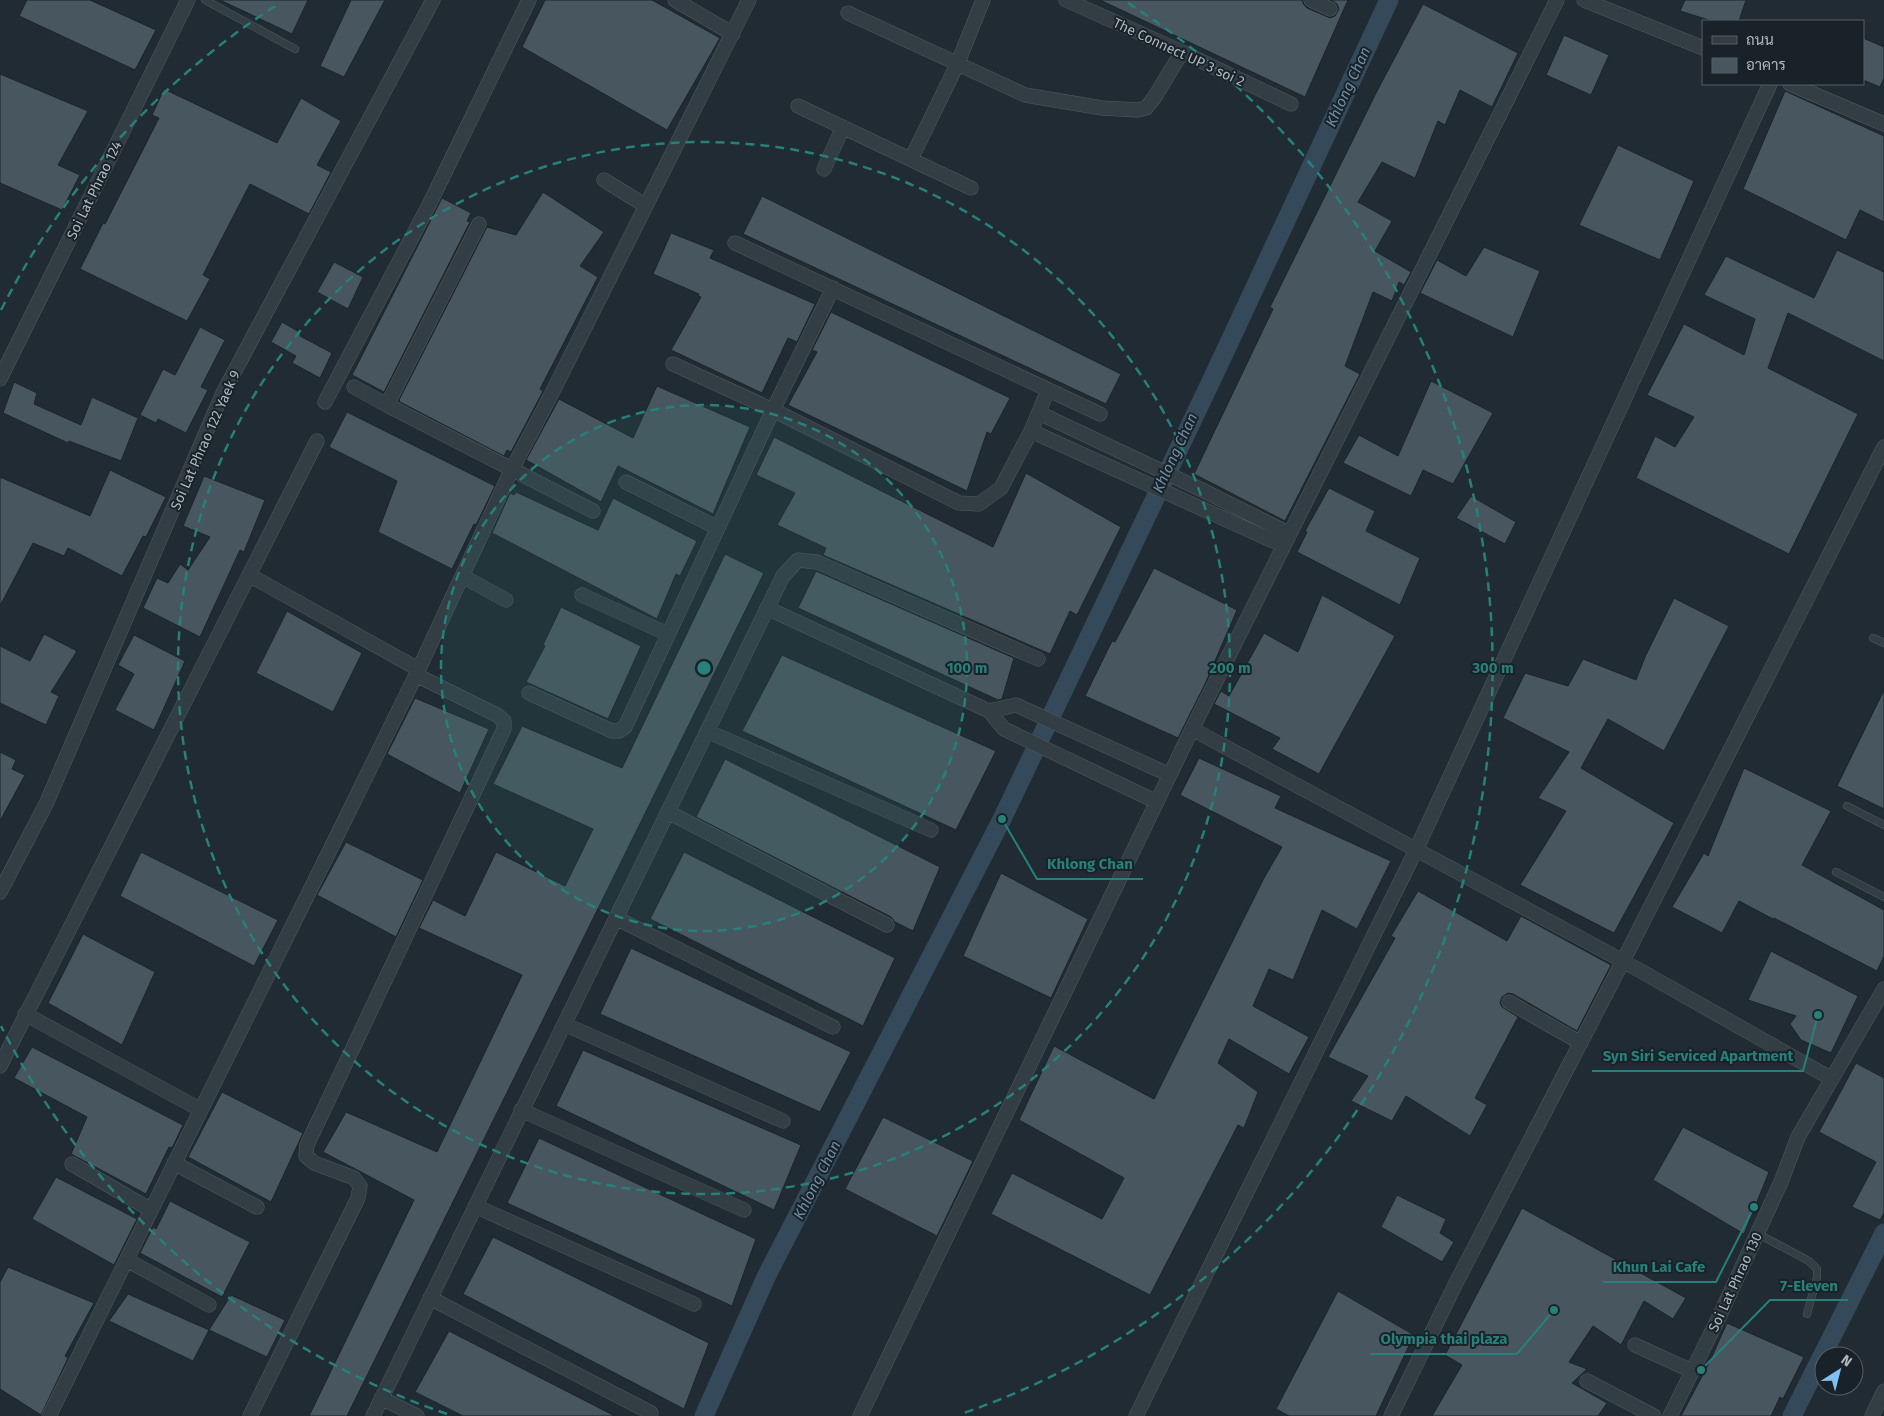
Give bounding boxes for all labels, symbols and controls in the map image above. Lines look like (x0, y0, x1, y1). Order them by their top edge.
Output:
street label: The Connect UP 3 soi 2 (1110, 15, 1247, 90)
legend (1702, 20, 1864, 85)
text: ถนน (1746, 31, 1774, 49)
water label: Khlong Chan (1322, 44, 1374, 130)
text: อาคาร (1746, 56, 1786, 74)
street label: Soi Lat Phrao 124 (63, 138, 126, 242)
street label: Soi Lat Phrao 122 Yaek 9 (167, 368, 244, 513)
water label: Khlong Chan (1149, 410, 1201, 496)
centre of rings (695, 659, 713, 677)
text: 100 m (947, 659, 987, 677)
text: 200 m (1209, 659, 1251, 677)
text: 300 m (1471, 659, 1514, 677)
callout: Khlong Chan (1037, 849, 1143, 879)
text: Khlong Chan (1047, 855, 1133, 873)
callout: Syn Siri Serviced Apartment (1592, 1041, 1803, 1071)
text: Syn Siri Serviced Apartment (1603, 1047, 1794, 1065)
water label: Khlong Chan (790, 1138, 844, 1222)
street label: Soi Lat Phrao 130 (1705, 1230, 1766, 1335)
callout: Khun Lai Cafe (1603, 1252, 1716, 1282)
text: Khun Lai Cafe (1613, 1258, 1705, 1276)
callout: 7-Eleven (1770, 1270, 1848, 1300)
text: 7-Eleven (1780, 1277, 1838, 1295)
callout: Olympia thai plaza (1370, 1324, 1517, 1354)
text: Olympia thai plaza (1381, 1330, 1507, 1348)
north arrow (1814, 1346, 1864, 1396)
text: N (1838, 1351, 1855, 1370)

